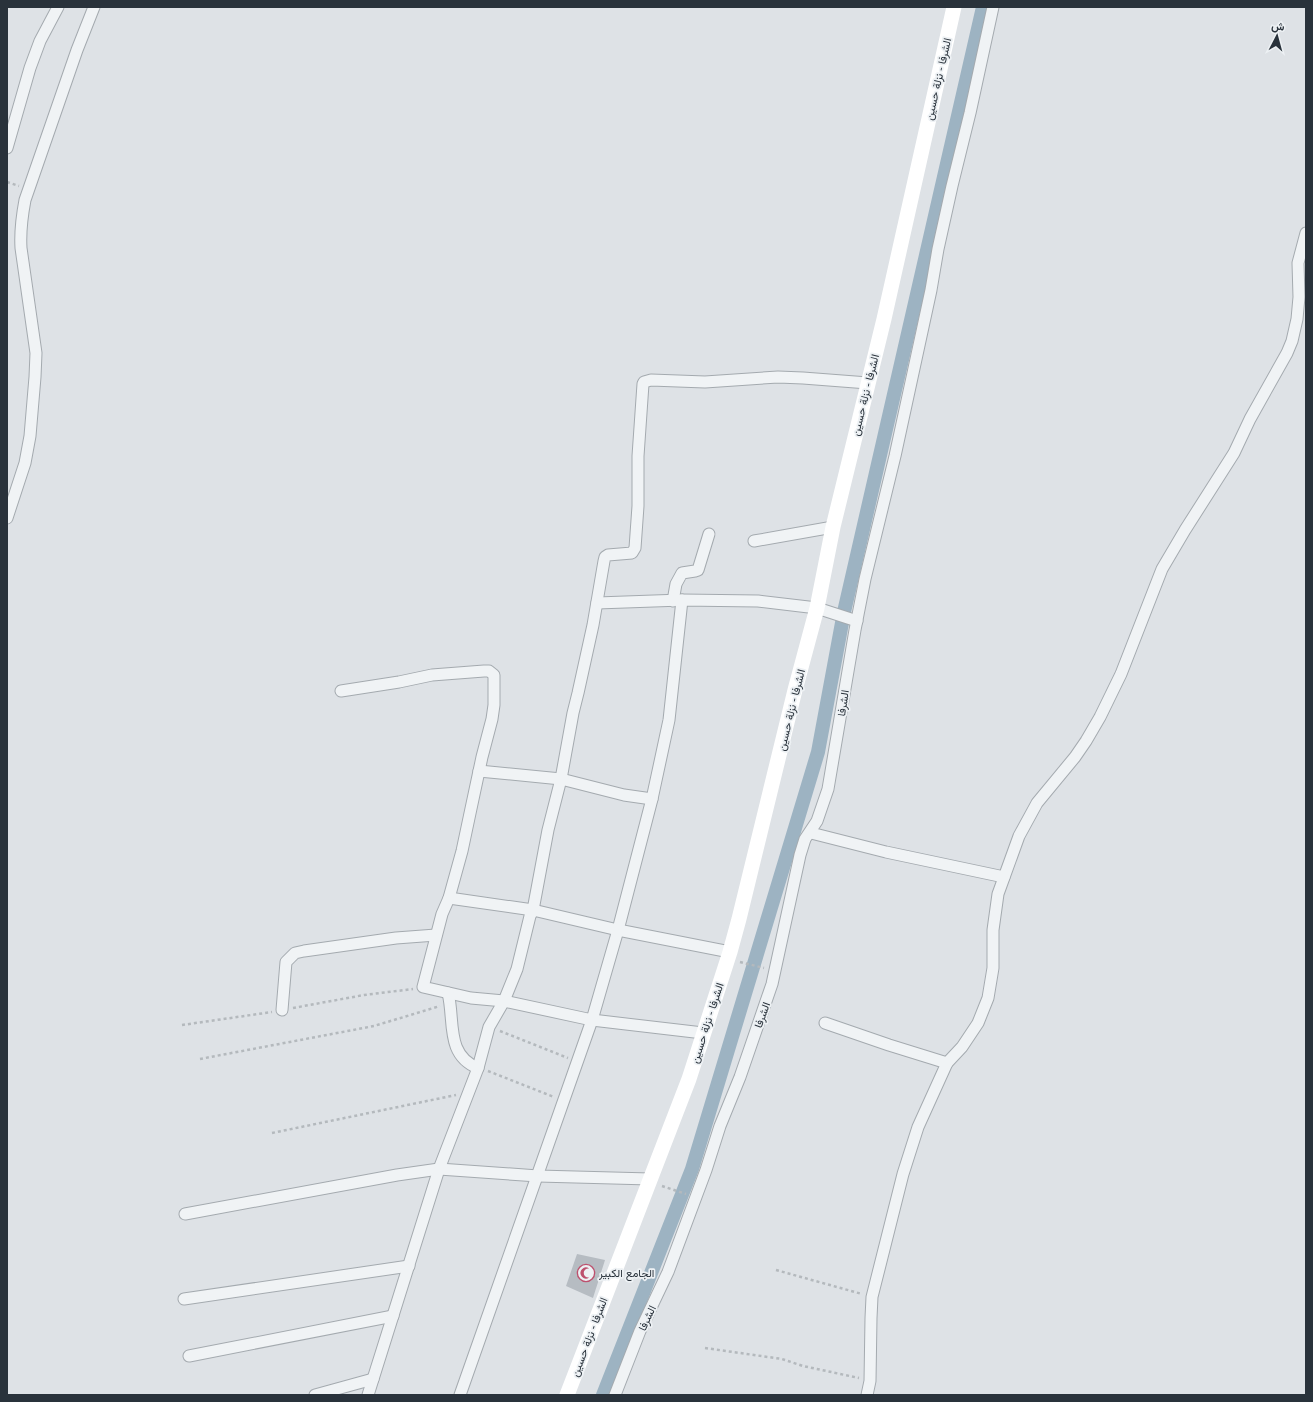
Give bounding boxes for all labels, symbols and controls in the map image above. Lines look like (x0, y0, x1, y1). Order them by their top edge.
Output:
north arrow (1257, 16, 1297, 56)
text: ش (1271, 19, 1285, 34)
street label: الشرفا - نزلة حسين (923, 37, 954, 121)
street label: الشرفا - نزلة حسين (849, 353, 882, 437)
street label: الشرفا - نزلة حسين (775, 668, 808, 752)
street label: الشرفا (835, 689, 852, 717)
street label: الشرفا - نزلة حسين (688, 981, 727, 1065)
street label: الشرفا (752, 1001, 773, 1030)
mosque icon: الجامع الكبير (576, 1263, 596, 1283)
place label: الجامع الكبير (598, 1267, 654, 1281)
street label: الشرفا - نزلة حسين (568, 1296, 611, 1379)
street label: الشرفا (636, 1303, 659, 1333)

